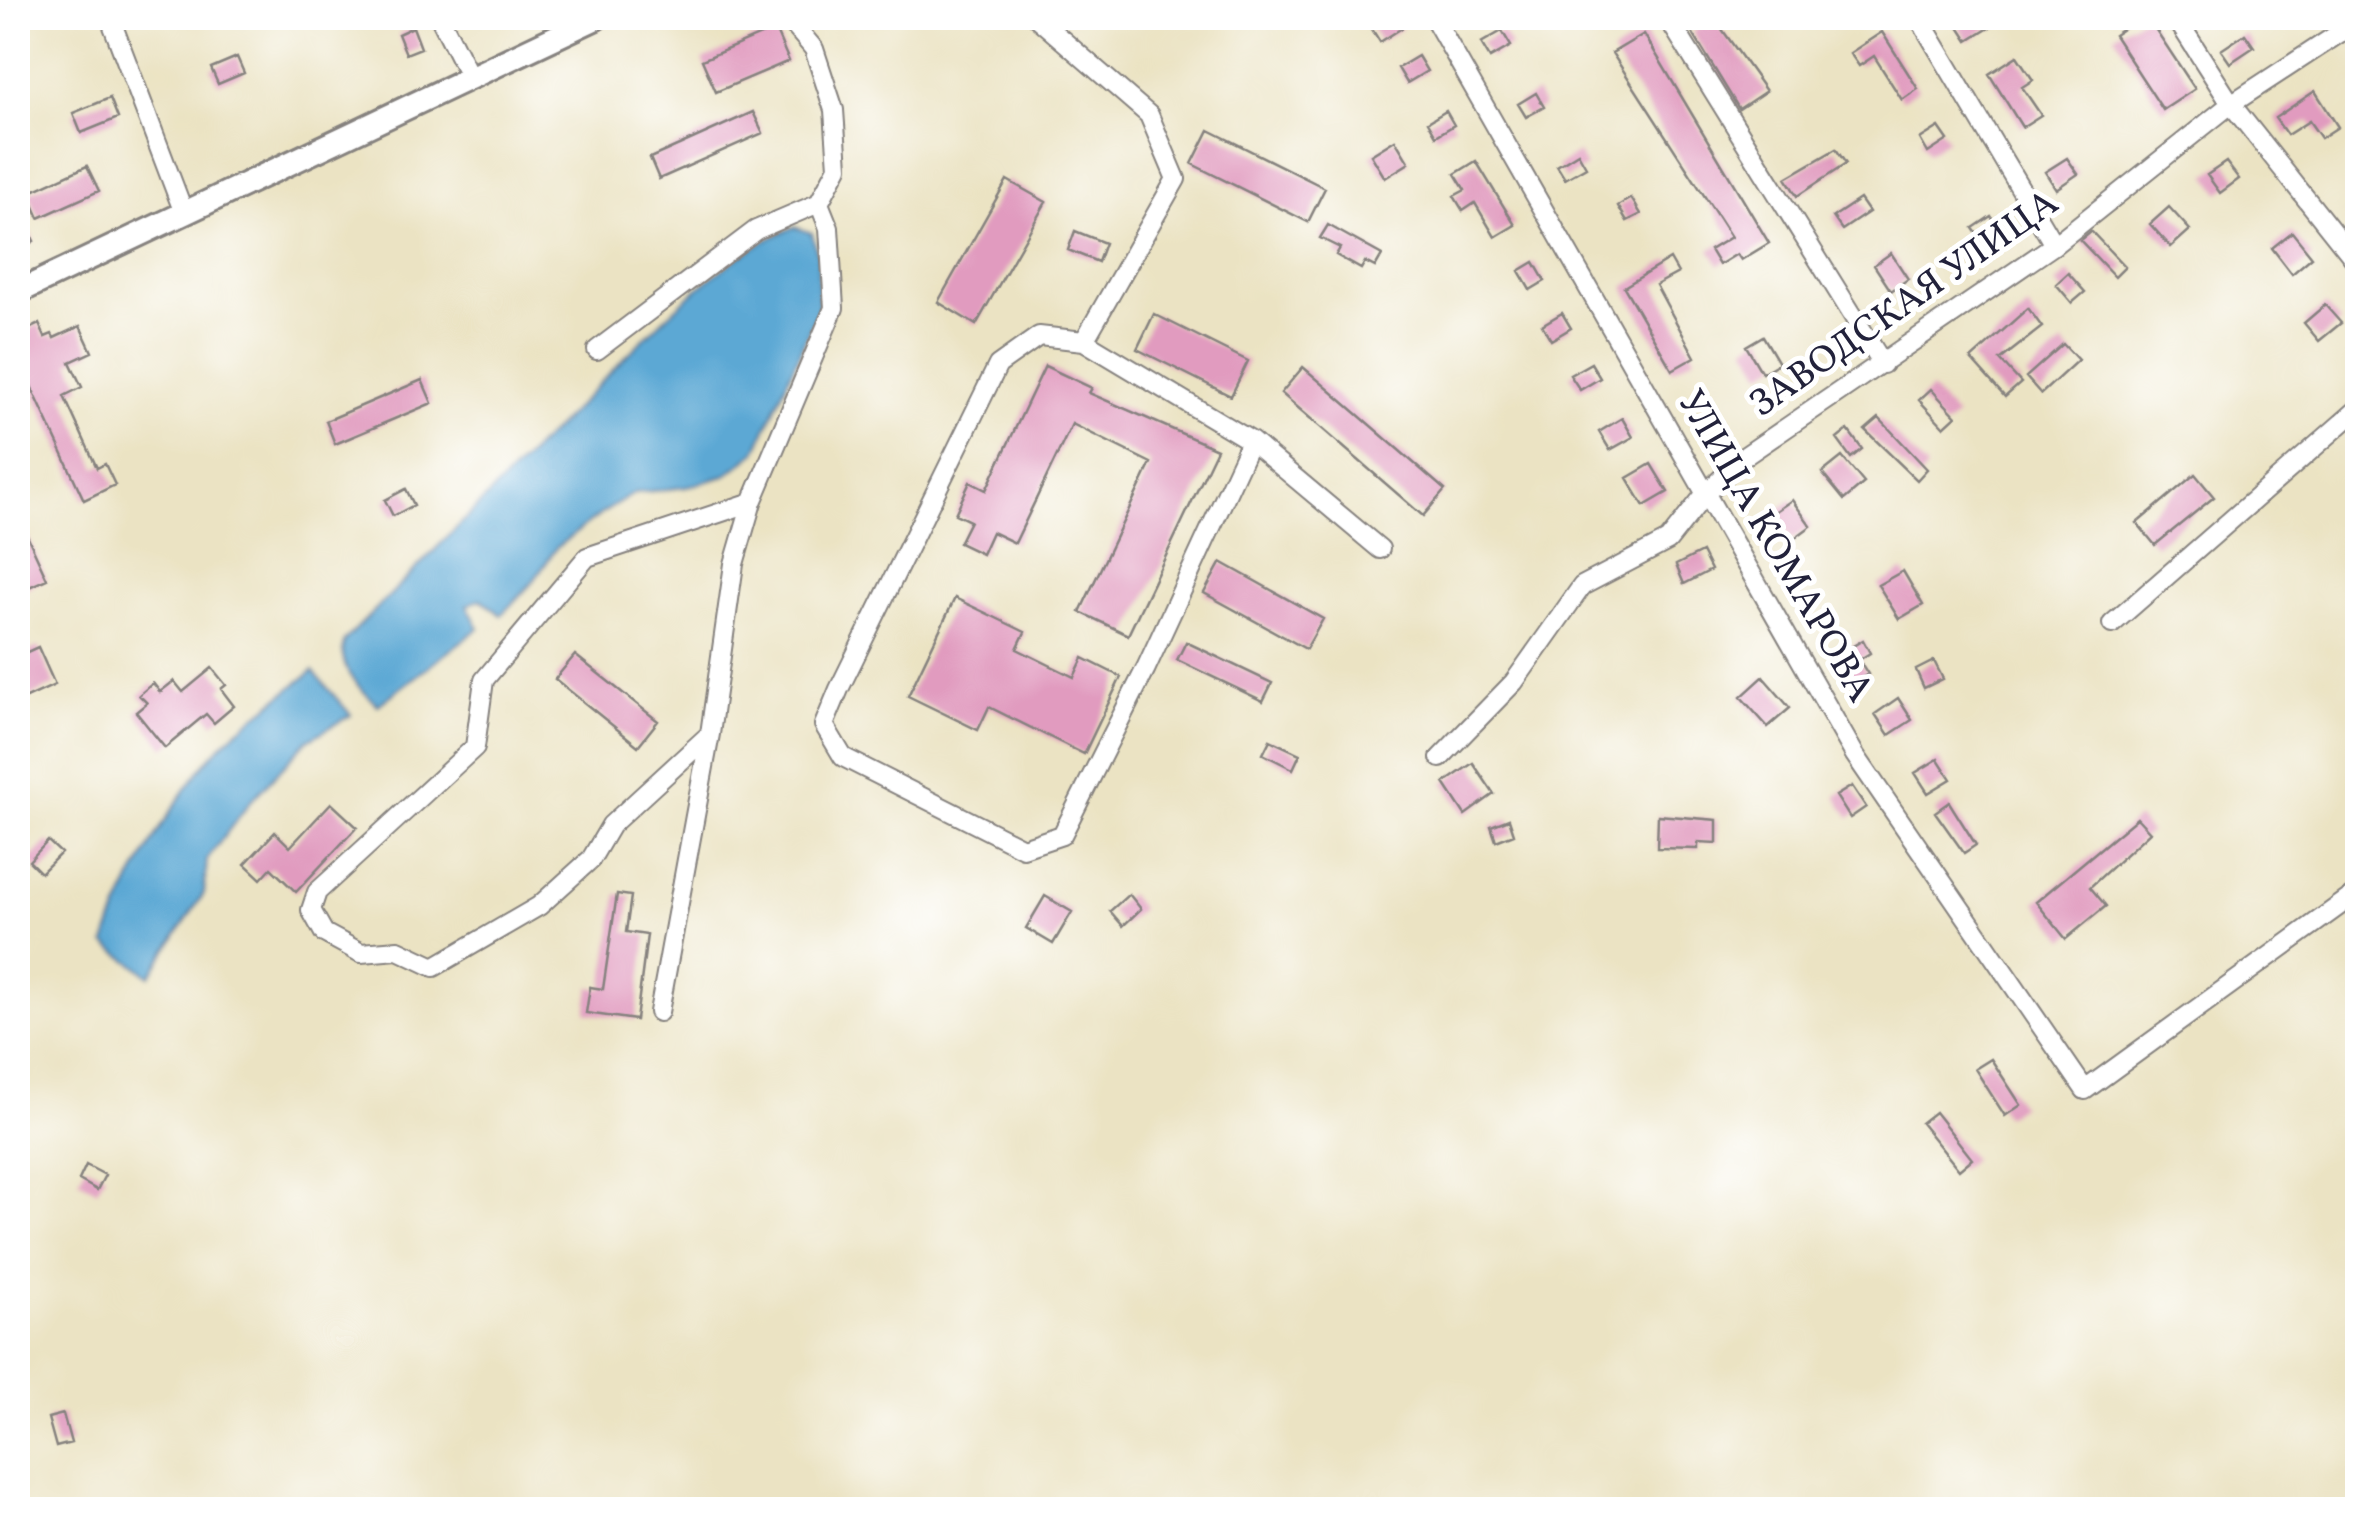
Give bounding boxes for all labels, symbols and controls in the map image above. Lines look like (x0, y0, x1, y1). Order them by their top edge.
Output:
street label: ЗАВОДСКАЯ УЛИЦА (1740, 178, 2070, 432)
street label: УЛИЦА КОМАРОВА (1663, 381, 1885, 713)

